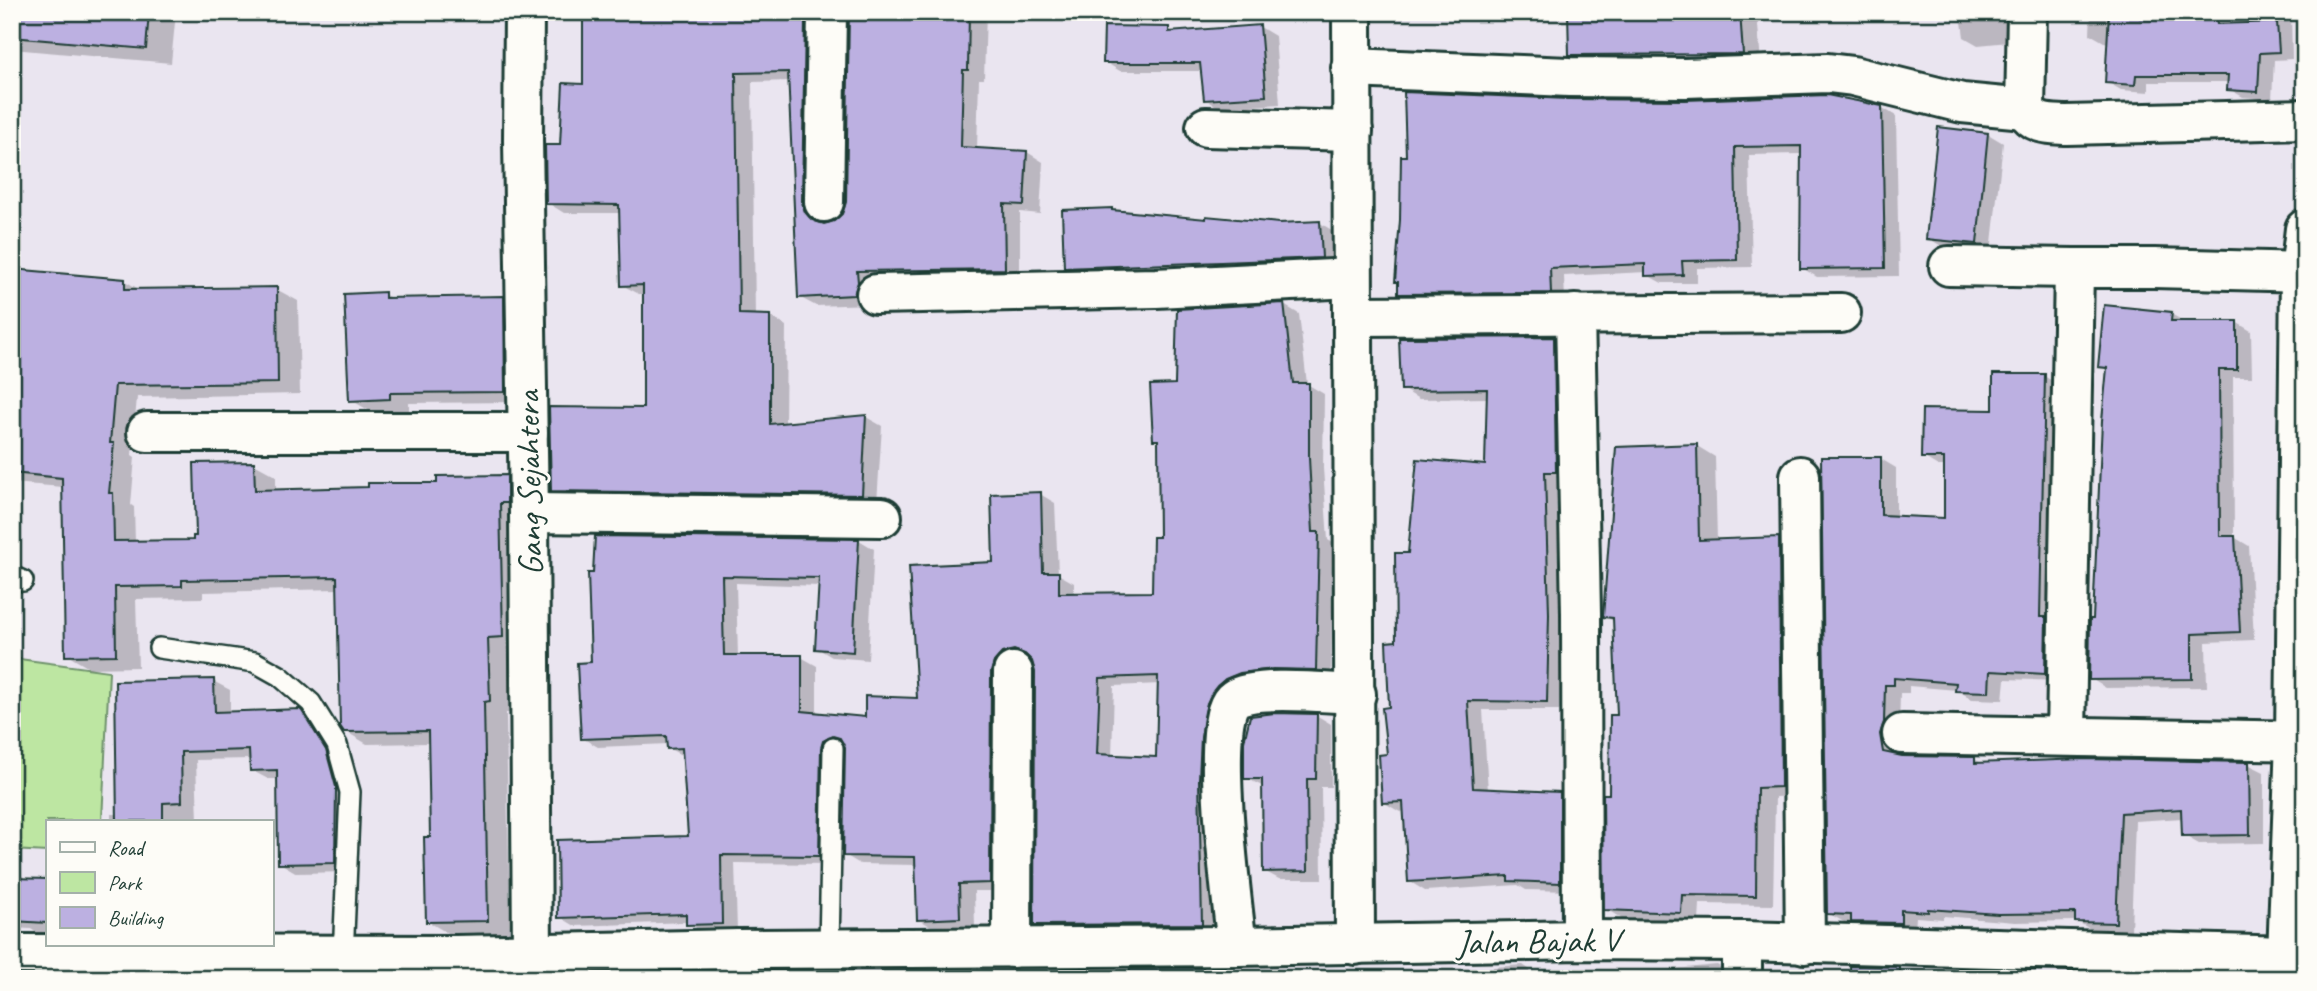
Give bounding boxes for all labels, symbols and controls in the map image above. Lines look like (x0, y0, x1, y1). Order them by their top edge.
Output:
street label: Gang Sejahtera (505, 388, 553, 576)
legend (46, 820, 273, 946)
text: Road (108, 835, 147, 861)
text: Park (108, 870, 143, 896)
text: Building (108, 905, 165, 931)
street label: Jalan Bajak V (1454, 917, 1627, 965)

